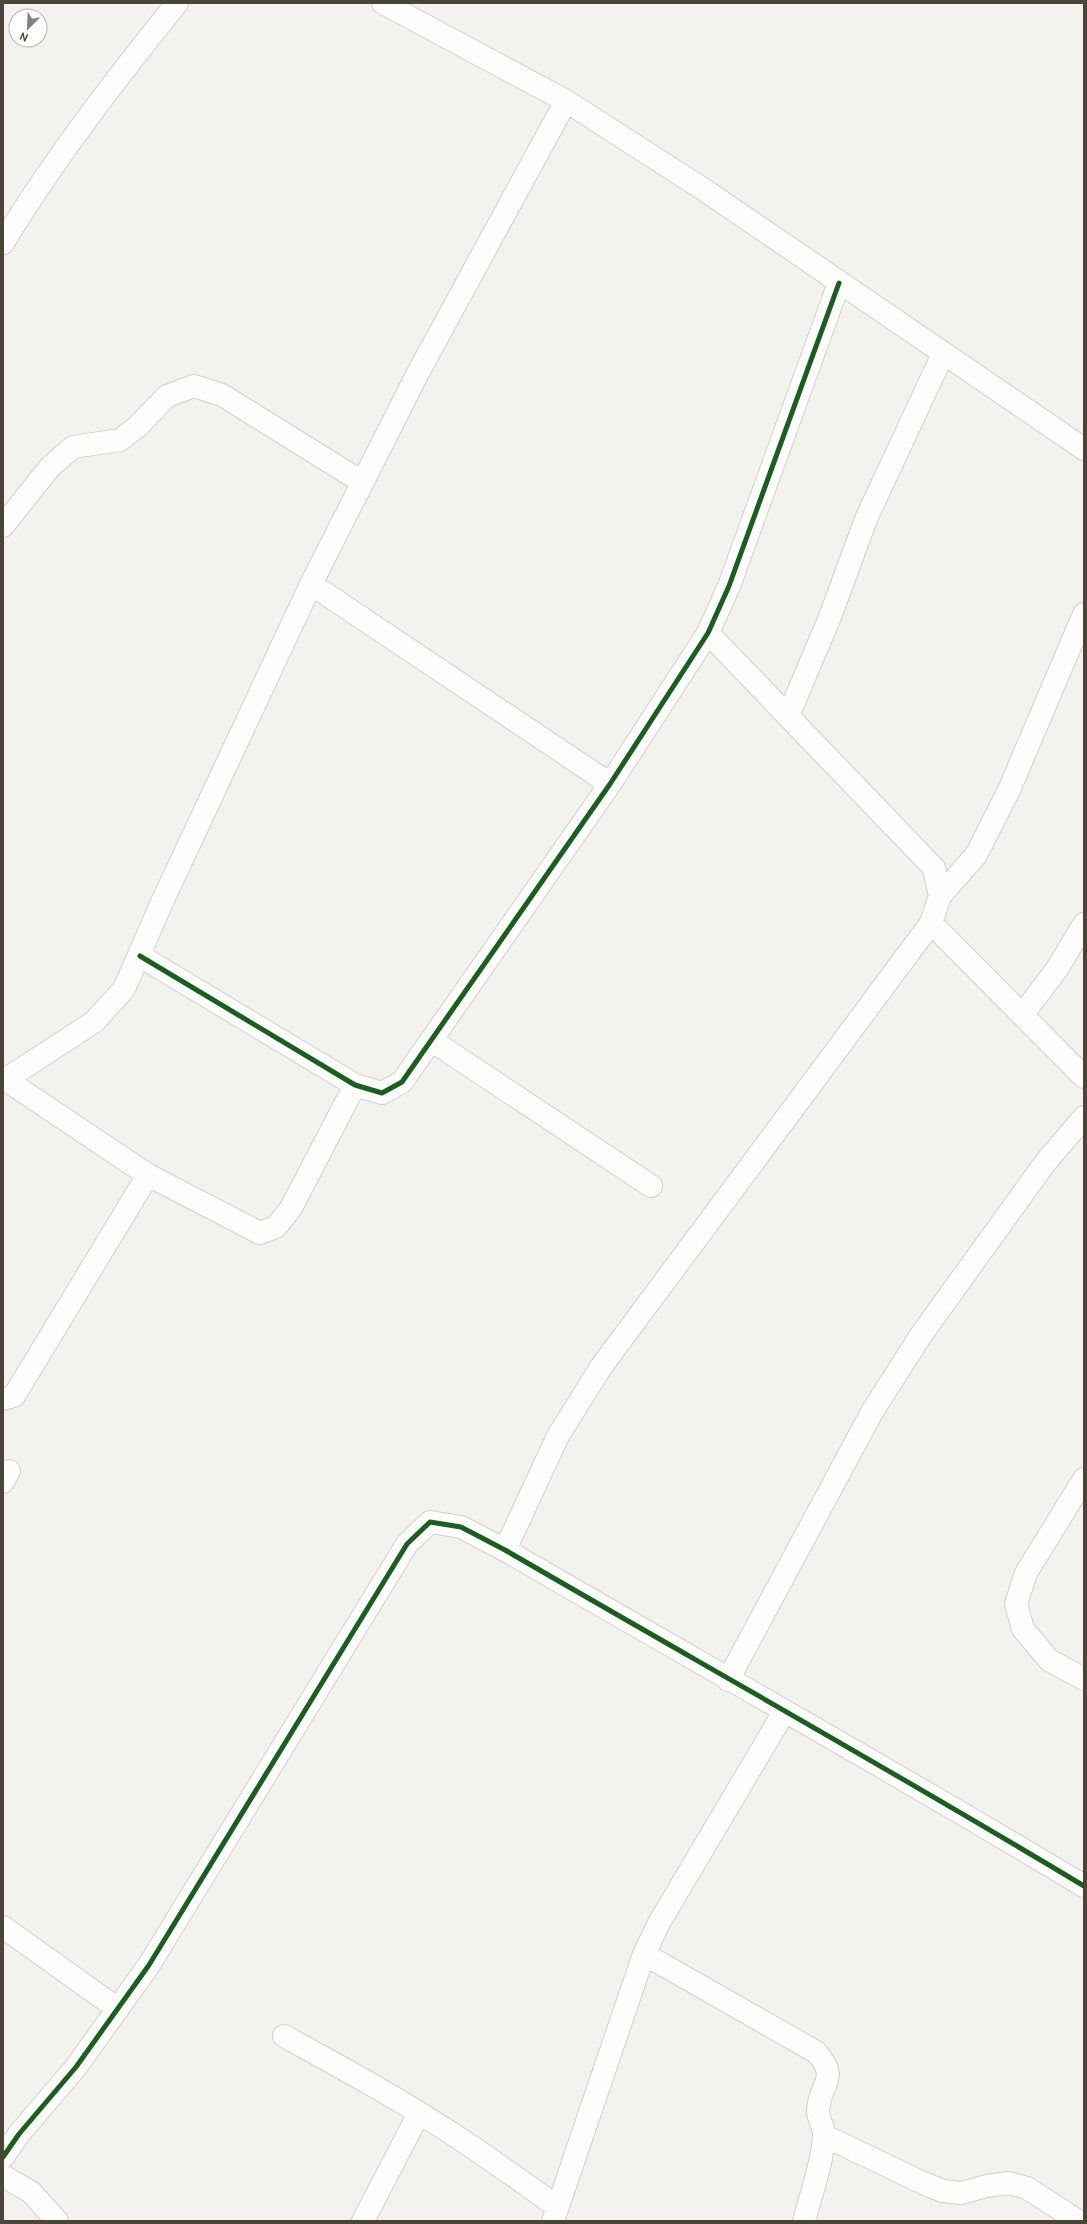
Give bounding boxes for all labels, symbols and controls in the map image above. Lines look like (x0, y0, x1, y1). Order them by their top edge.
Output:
north arrow (8, 8, 48, 48)
text: N (18, 29, 30, 45)

